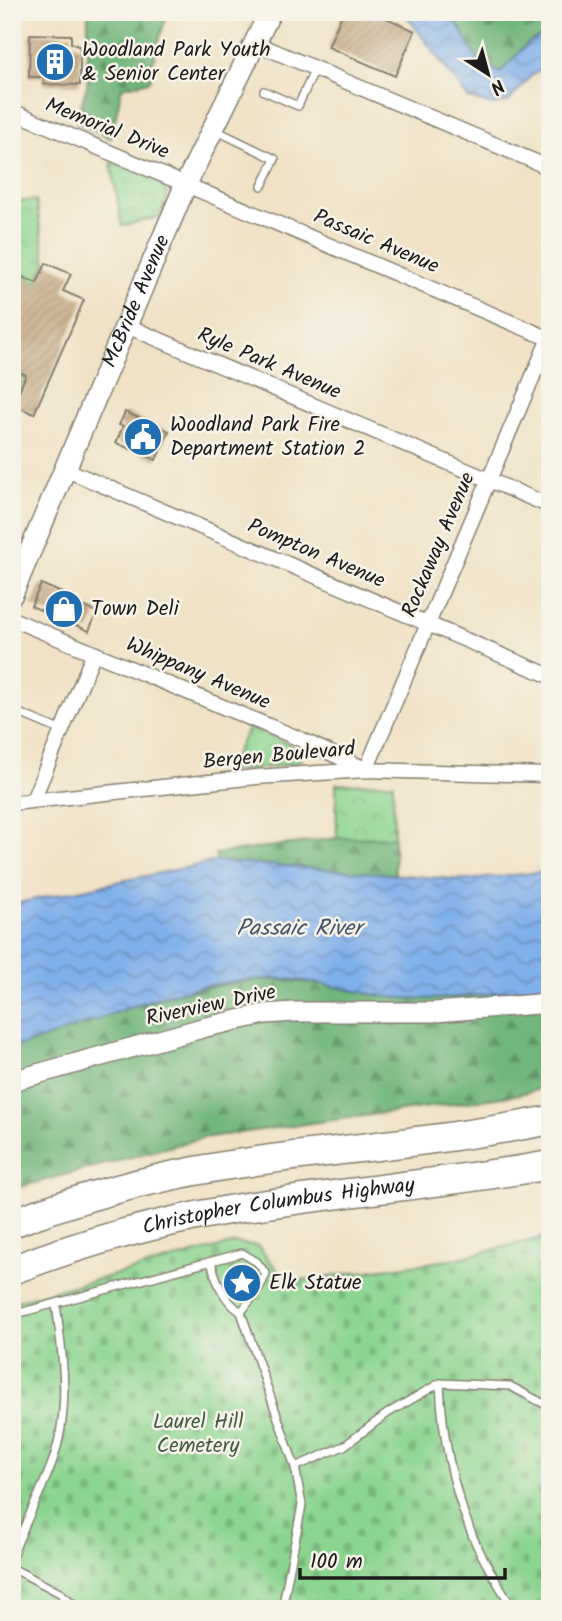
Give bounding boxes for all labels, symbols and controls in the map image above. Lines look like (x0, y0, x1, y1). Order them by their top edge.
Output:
place label: Woodland Park Youth & Senior Center (82, 34, 271, 91)
north arrow (454, 38, 524, 108)
building icon: Woodland Park Youth & Senior Center (34, 41, 76, 83)
text: N (483, 70, 510, 102)
street label: Memorial Drive (40, 89, 175, 169)
street label: Passaic Avenue (308, 201, 444, 283)
street label: McBride Avenue (93, 229, 179, 373)
street label: Ryle Park Avenue (192, 319, 347, 409)
place label: Woodland Park Fire Department Station 2 (170, 409, 365, 466)
public building icon: Woodland Park Fire Department Station 2 (122, 416, 164, 458)
street label: Rockaway Avenue (394, 467, 485, 623)
street label: Pompton Avenue (242, 510, 390, 598)
shop icon: Town Deli (43, 588, 85, 630)
place label: Town Deli (91, 593, 180, 626)
street label: Whippany Avenue (121, 629, 276, 719)
street label: Bergen Boulevard (202, 733, 357, 779)
water label: Passaic River (236, 911, 366, 947)
street label: Riverview Drive (143, 976, 280, 1036)
street label: Christopher Columbus Highway (139, 1168, 417, 1244)
place icon: Elk Statue (221, 1262, 263, 1304)
place label: Elk Statue (269, 1267, 362, 1300)
park label: Laurel Hill Cemetery (153, 1406, 243, 1463)
scale bar (300, 1537, 504, 1581)
text: 100 m (310, 1546, 363, 1579)

